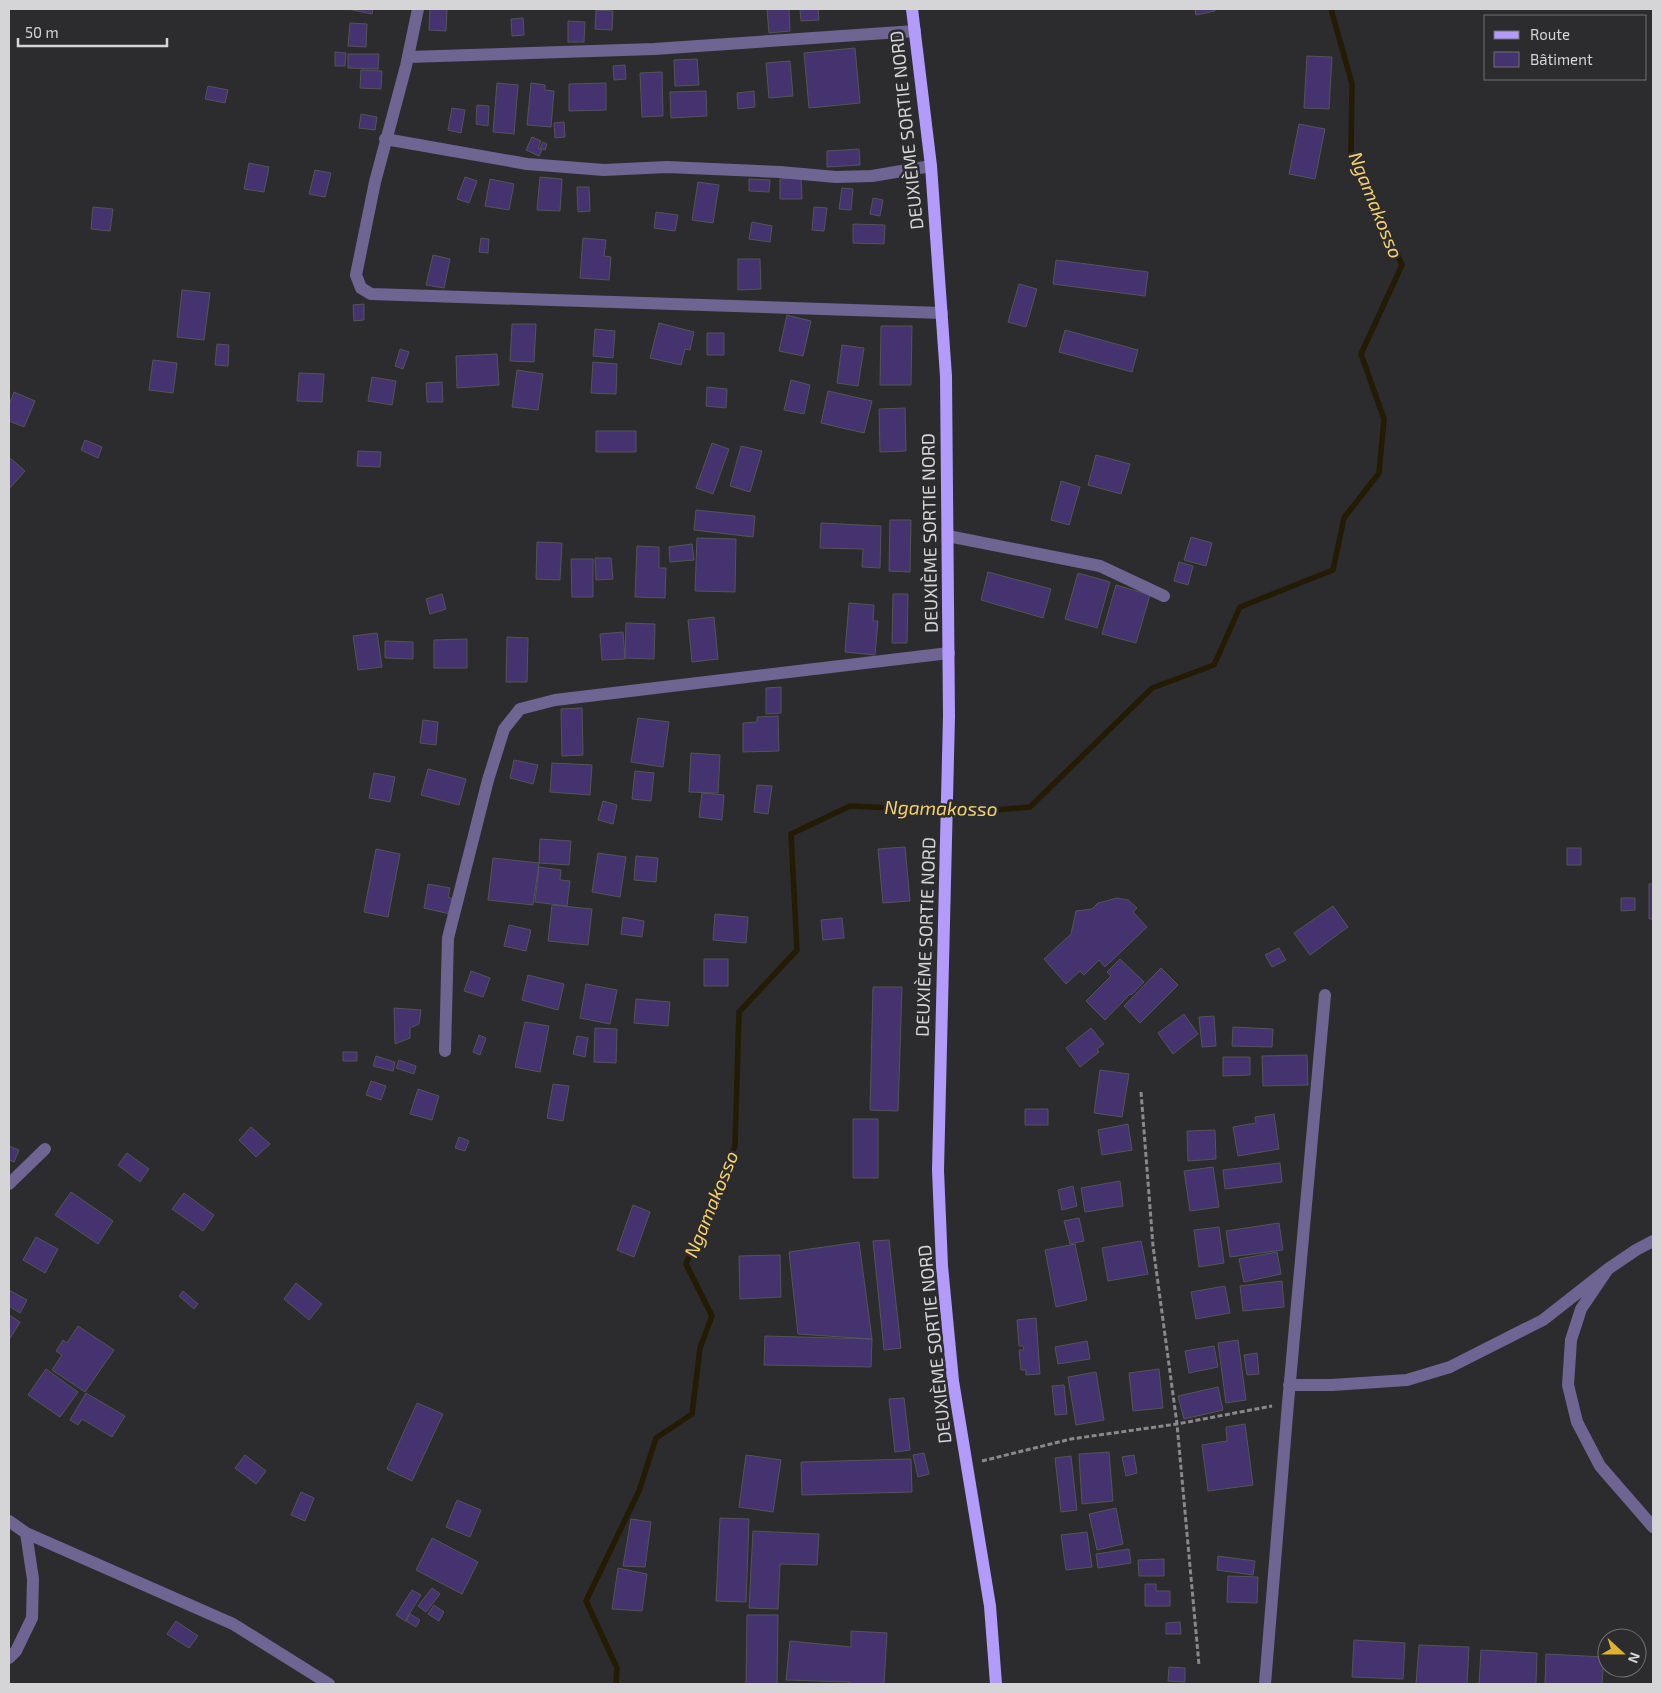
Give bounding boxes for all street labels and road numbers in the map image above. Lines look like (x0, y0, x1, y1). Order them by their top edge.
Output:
street label: DEUXIÈME SORTIE NORD (885, 30, 927, 231)
street label: DEUXIÈME SORTIE NORD (916, 433, 942, 633)
street label: DEUXIÈME SORTIE NORD (911, 837, 939, 1037)
street label: DEUXIÈME SORTIE NORD (913, 1244, 955, 1445)

